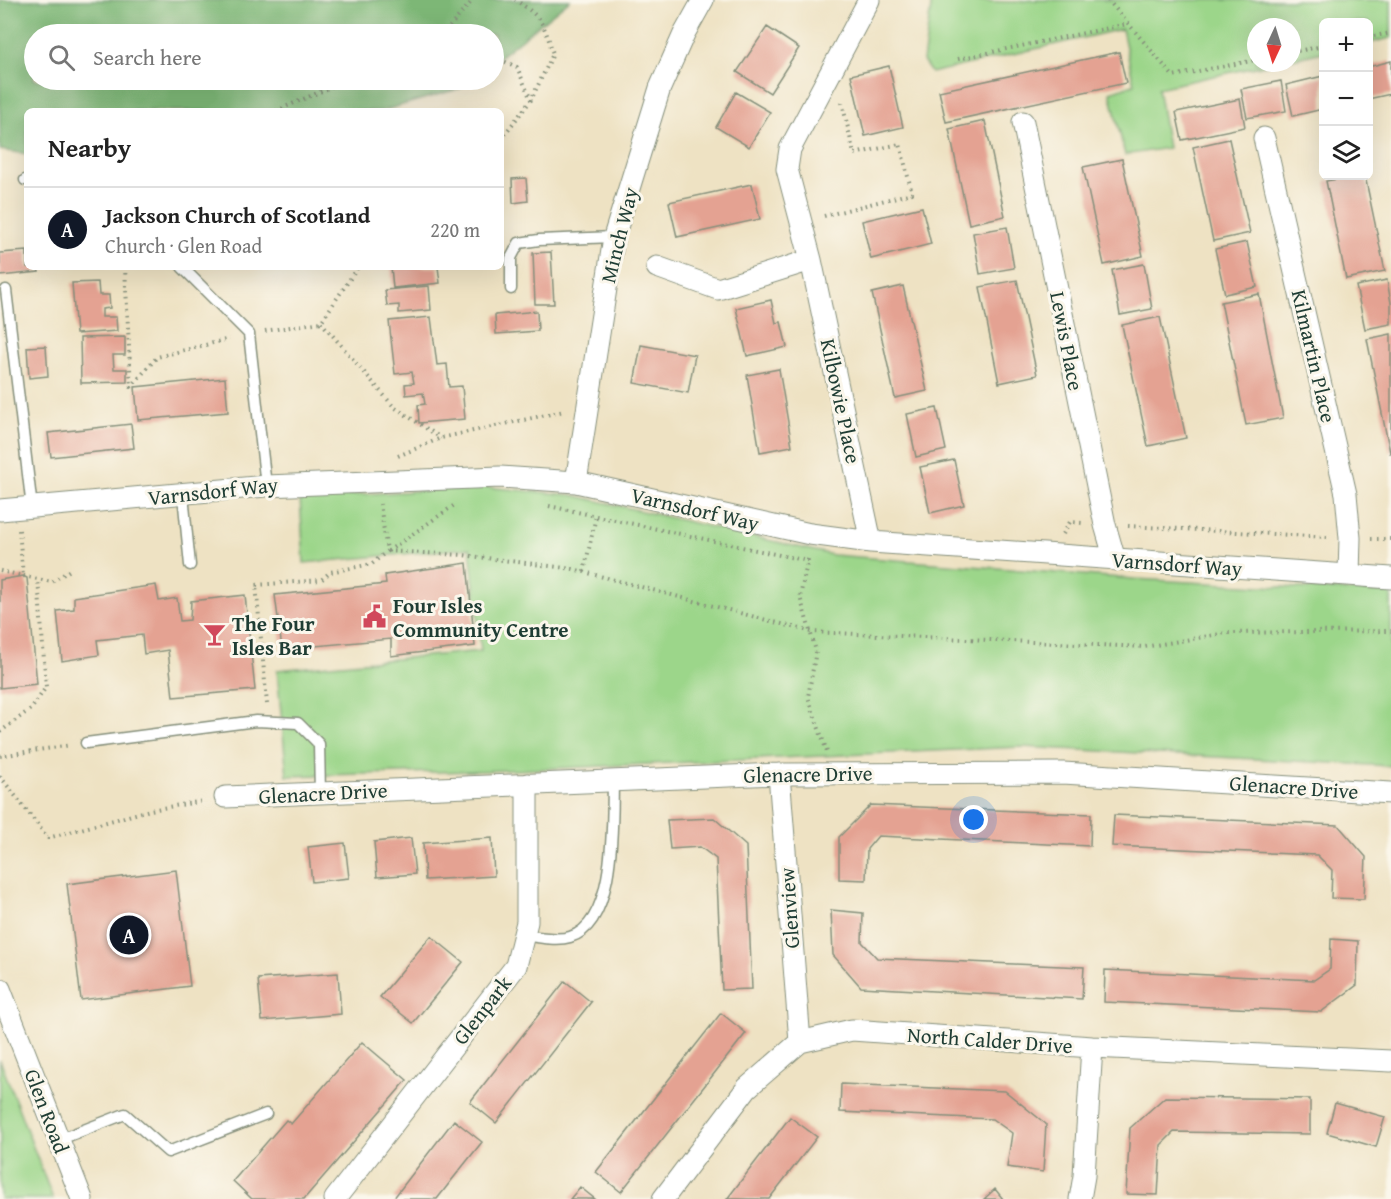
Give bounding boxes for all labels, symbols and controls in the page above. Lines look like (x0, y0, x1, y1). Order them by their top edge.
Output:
north arrow (1247, 18, 1301, 72)
map controls (1319, 18, 1373, 180)
button: + (1319, 18, 1373, 72)
search box (24, 24, 504, 90)
icon: search (45, 41, 78, 74)
text: Search here (93, 41, 202, 73)
button: − (1319, 72, 1373, 126)
button: layers (1319, 126, 1373, 180)
text: Nearby (48, 128, 131, 167)
street label: Minch Way (592, 183, 646, 286)
text: Jackson Church of Scotland (105, 199, 370, 231)
text: A (61, 215, 74, 244)
text: 220 m (430, 215, 480, 244)
text: Church · Glen Road (105, 231, 262, 260)
street label: Kilmartin Place (1284, 286, 1344, 426)
street label: Lewis Place (1042, 289, 1092, 393)
street label: Kilbowie Place (813, 336, 869, 466)
street label: Varnsdorf Way (146, 469, 280, 513)
street label: Varnsdorf Way (628, 479, 763, 539)
street label: Varnsdorf Way (1111, 544, 1244, 584)
place label: Four Isles Community Centre (393, 590, 569, 645)
public building icon: Four Isles Community Centre (362, 604, 388, 630)
place label: The Four Isles Bar (232, 608, 315, 663)
bar icon: The Four Isles Bar (201, 622, 227, 648)
street label: Glenacre Drive (743, 757, 873, 791)
street label: Glenacre Drive (1229, 767, 1360, 807)
street label: Glenacre Drive (258, 774, 388, 812)
your location (959, 805, 988, 834)
street label: Glenview (771, 866, 807, 950)
pin: A (110, 912, 148, 958)
street label: Glenpark (445, 968, 519, 1051)
street label: North Calder Drive (906, 1019, 1074, 1061)
street label: Glen Road (17, 1064, 78, 1159)

